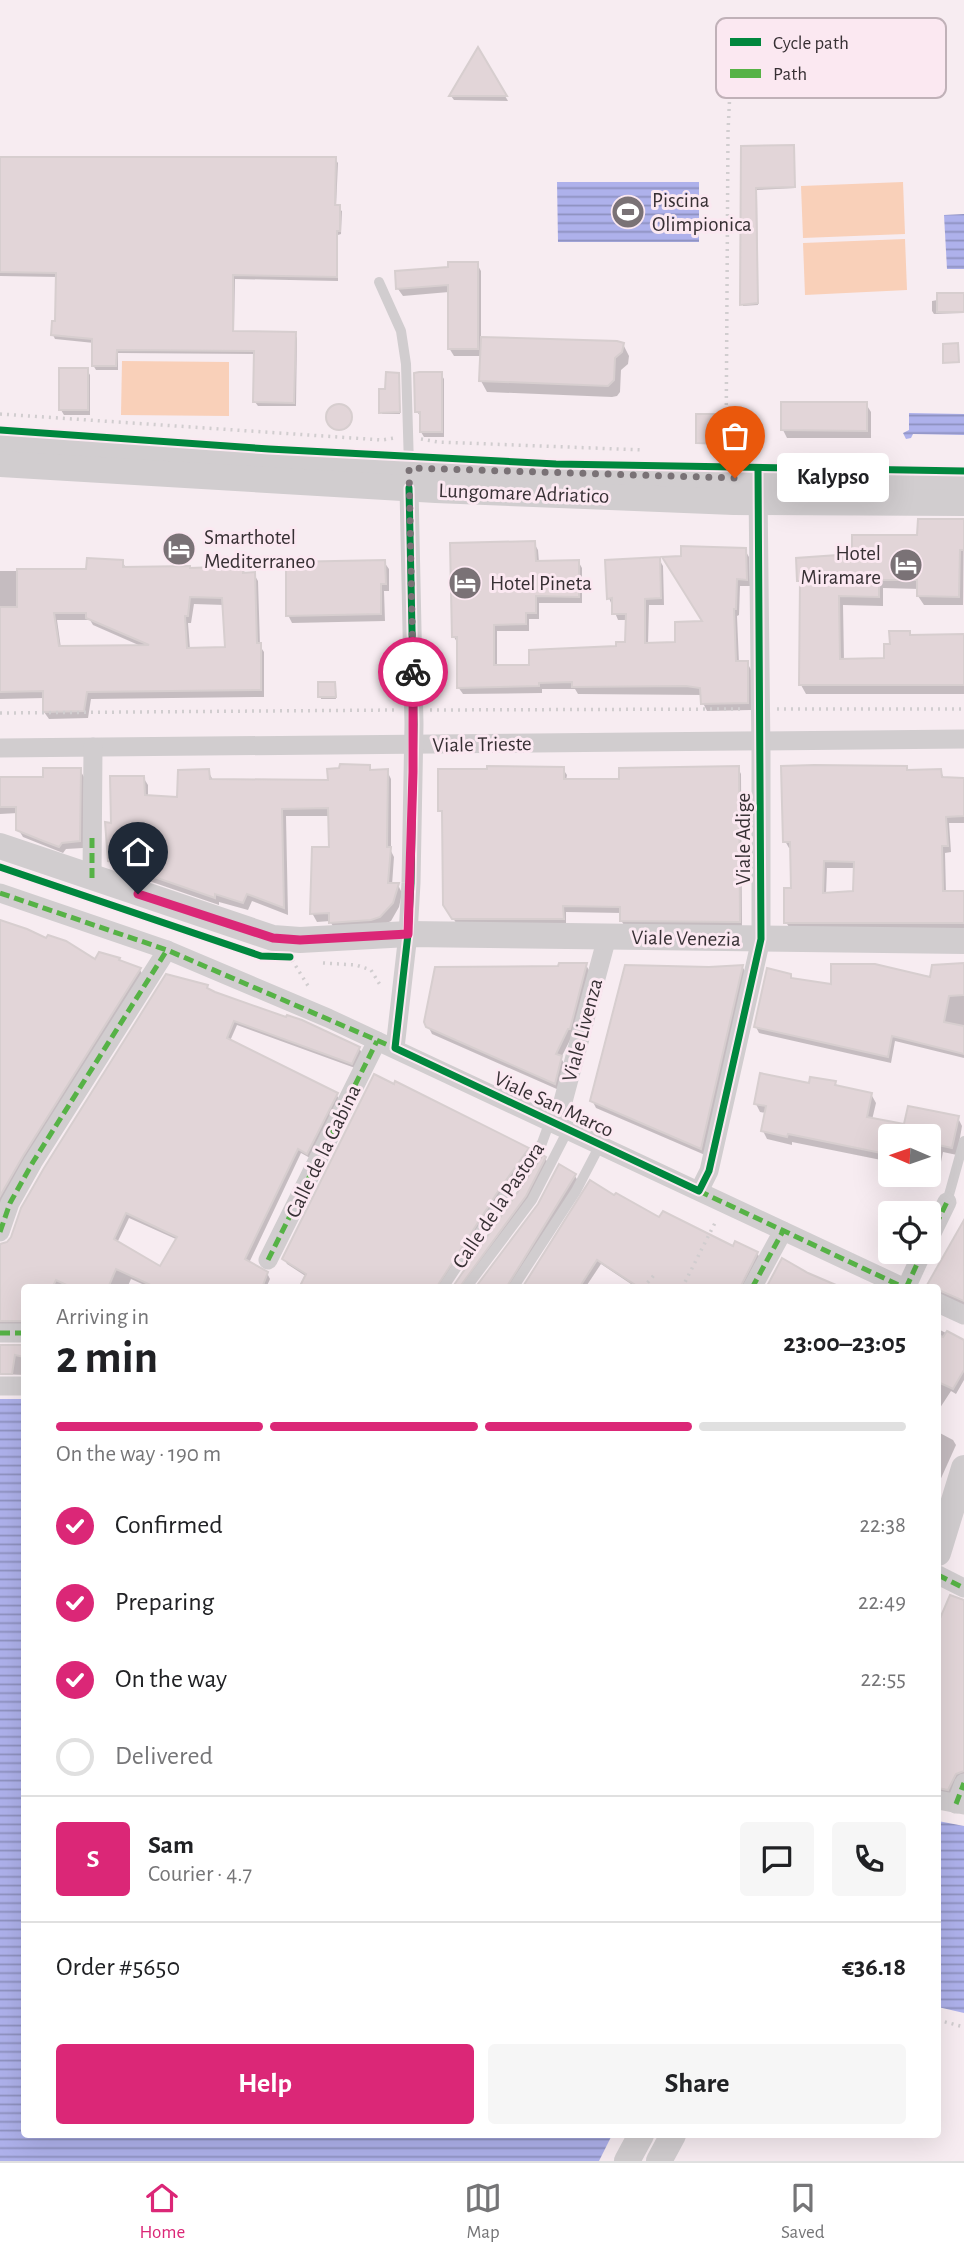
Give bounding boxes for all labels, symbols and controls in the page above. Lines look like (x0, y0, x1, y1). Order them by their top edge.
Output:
legend (716, 18, 946, 98)
text: Cycle path (773, 34, 849, 53)
text: Path (773, 65, 807, 84)
place label: Piscina Olimpionica (652, 190, 752, 235)
sports icon: Piscina Olimpionica (609, 193, 647, 231)
pin (705, 406, 765, 478)
icon: bag (716, 417, 754, 455)
callout: Kalypso (777, 454, 889, 503)
text: Kalypso (797, 466, 869, 489)
street label: Lungomare Adriatico (438, 480, 610, 507)
place label: Smarthotel Mediterraneo (204, 527, 316, 572)
hotel icon: Smarthotel Mediterraneo (160, 530, 198, 568)
place label: Hotel Miramare (801, 543, 881, 588)
hotel icon: Hotel Miramare (887, 546, 925, 584)
hotel icon: Hotel Pineta (446, 564, 484, 602)
place label: Hotel Pineta (490, 573, 592, 594)
courier (378, 637, 448, 707)
icon: bike (394, 653, 432, 691)
street label: Viale Trieste (432, 733, 532, 756)
street label: Viale Adige (733, 793, 754, 885)
pin (108, 822, 168, 894)
icon: home (119, 833, 157, 871)
street label: Viale Venezia (631, 927, 741, 950)
street label: Viale Livenza (559, 976, 606, 1084)
street label: Viale San Marco (491, 1068, 617, 1141)
street label: Calle de la Gabina (282, 1081, 365, 1221)
north arrow (878, 1124, 942, 1186)
map controls (878, 1124, 941, 1264)
street label: Calle de la Pastora (449, 1138, 548, 1272)
button: locate (878, 1201, 941, 1264)
text: Arriving in (56, 1306, 149, 1329)
text: 23:00–23:05 (783, 1330, 906, 1356)
text: 2 min (56, 1335, 158, 1381)
text: On the way · 190 m (56, 1443, 221, 1466)
icon: check (56, 1507, 94, 1545)
text: Confirmed (115, 1512, 223, 1538)
text: 22:38 (859, 1514, 906, 1537)
icon: check (56, 1584, 94, 1622)
text: Preparing (115, 1589, 214, 1615)
text: 22:49 (858, 1591, 906, 1614)
icon: check (56, 1661, 94, 1699)
text: On the way (115, 1666, 227, 1692)
text: 22:55 (861, 1668, 906, 1691)
text: Delivered (115, 1743, 213, 1769)
button: chat (740, 1822, 814, 1896)
button: phone (832, 1822, 906, 1896)
text: Sam (148, 1832, 194, 1858)
text: S (87, 1846, 99, 1872)
text: Courier · 4.7 (148, 1863, 252, 1886)
text: Order #5650 (56, 1954, 180, 1980)
text: €36.18 (842, 1954, 906, 1980)
button: Help (56, 2044, 474, 2124)
button: Share (488, 2044, 906, 2124)
tab: Home (139, 2179, 185, 2244)
tab: Map (464, 2179, 502, 2244)
tab: Saved (781, 2179, 825, 2244)

